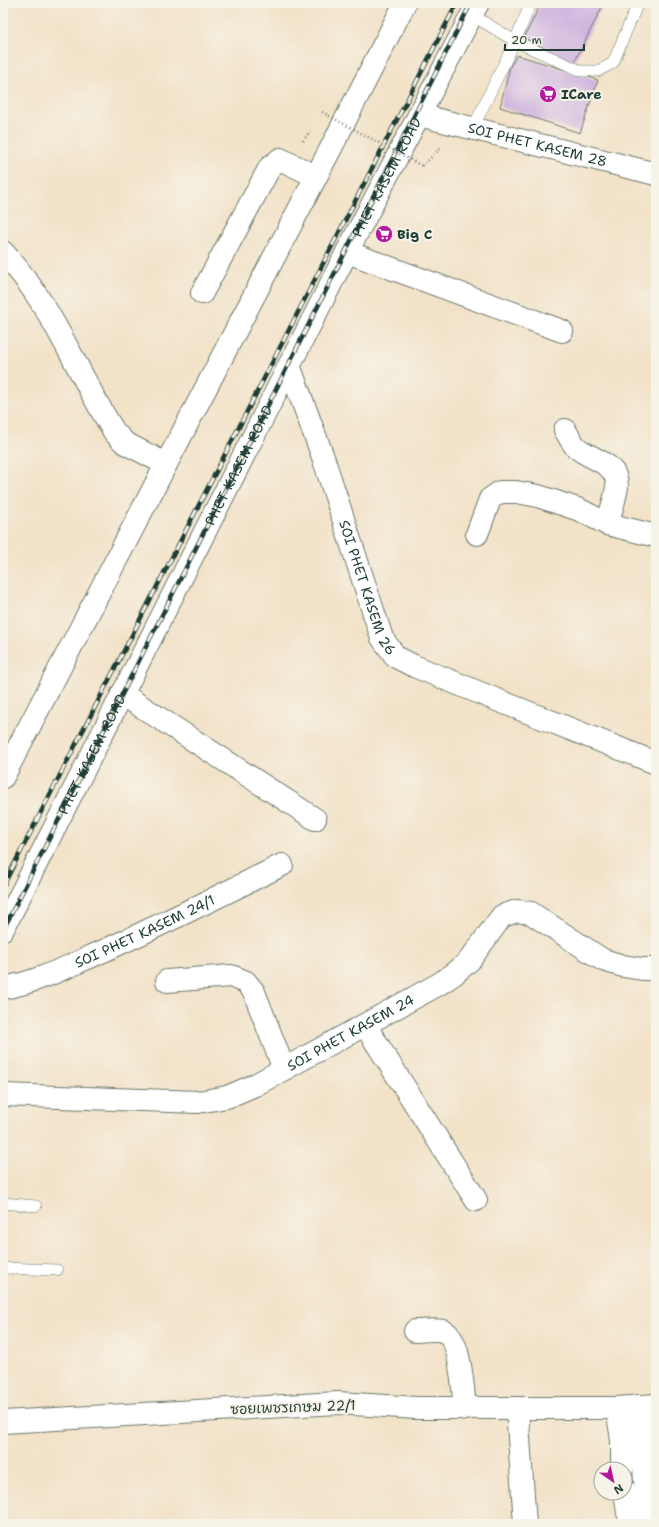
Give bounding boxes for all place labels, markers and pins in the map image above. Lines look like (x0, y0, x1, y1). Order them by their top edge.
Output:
supermarket icon: ICare (538, 84, 558, 104)
place label: ICare (561, 85, 602, 103)
supermarket icon: Big C (374, 224, 394, 244)
place label: Big C (397, 225, 432, 243)

